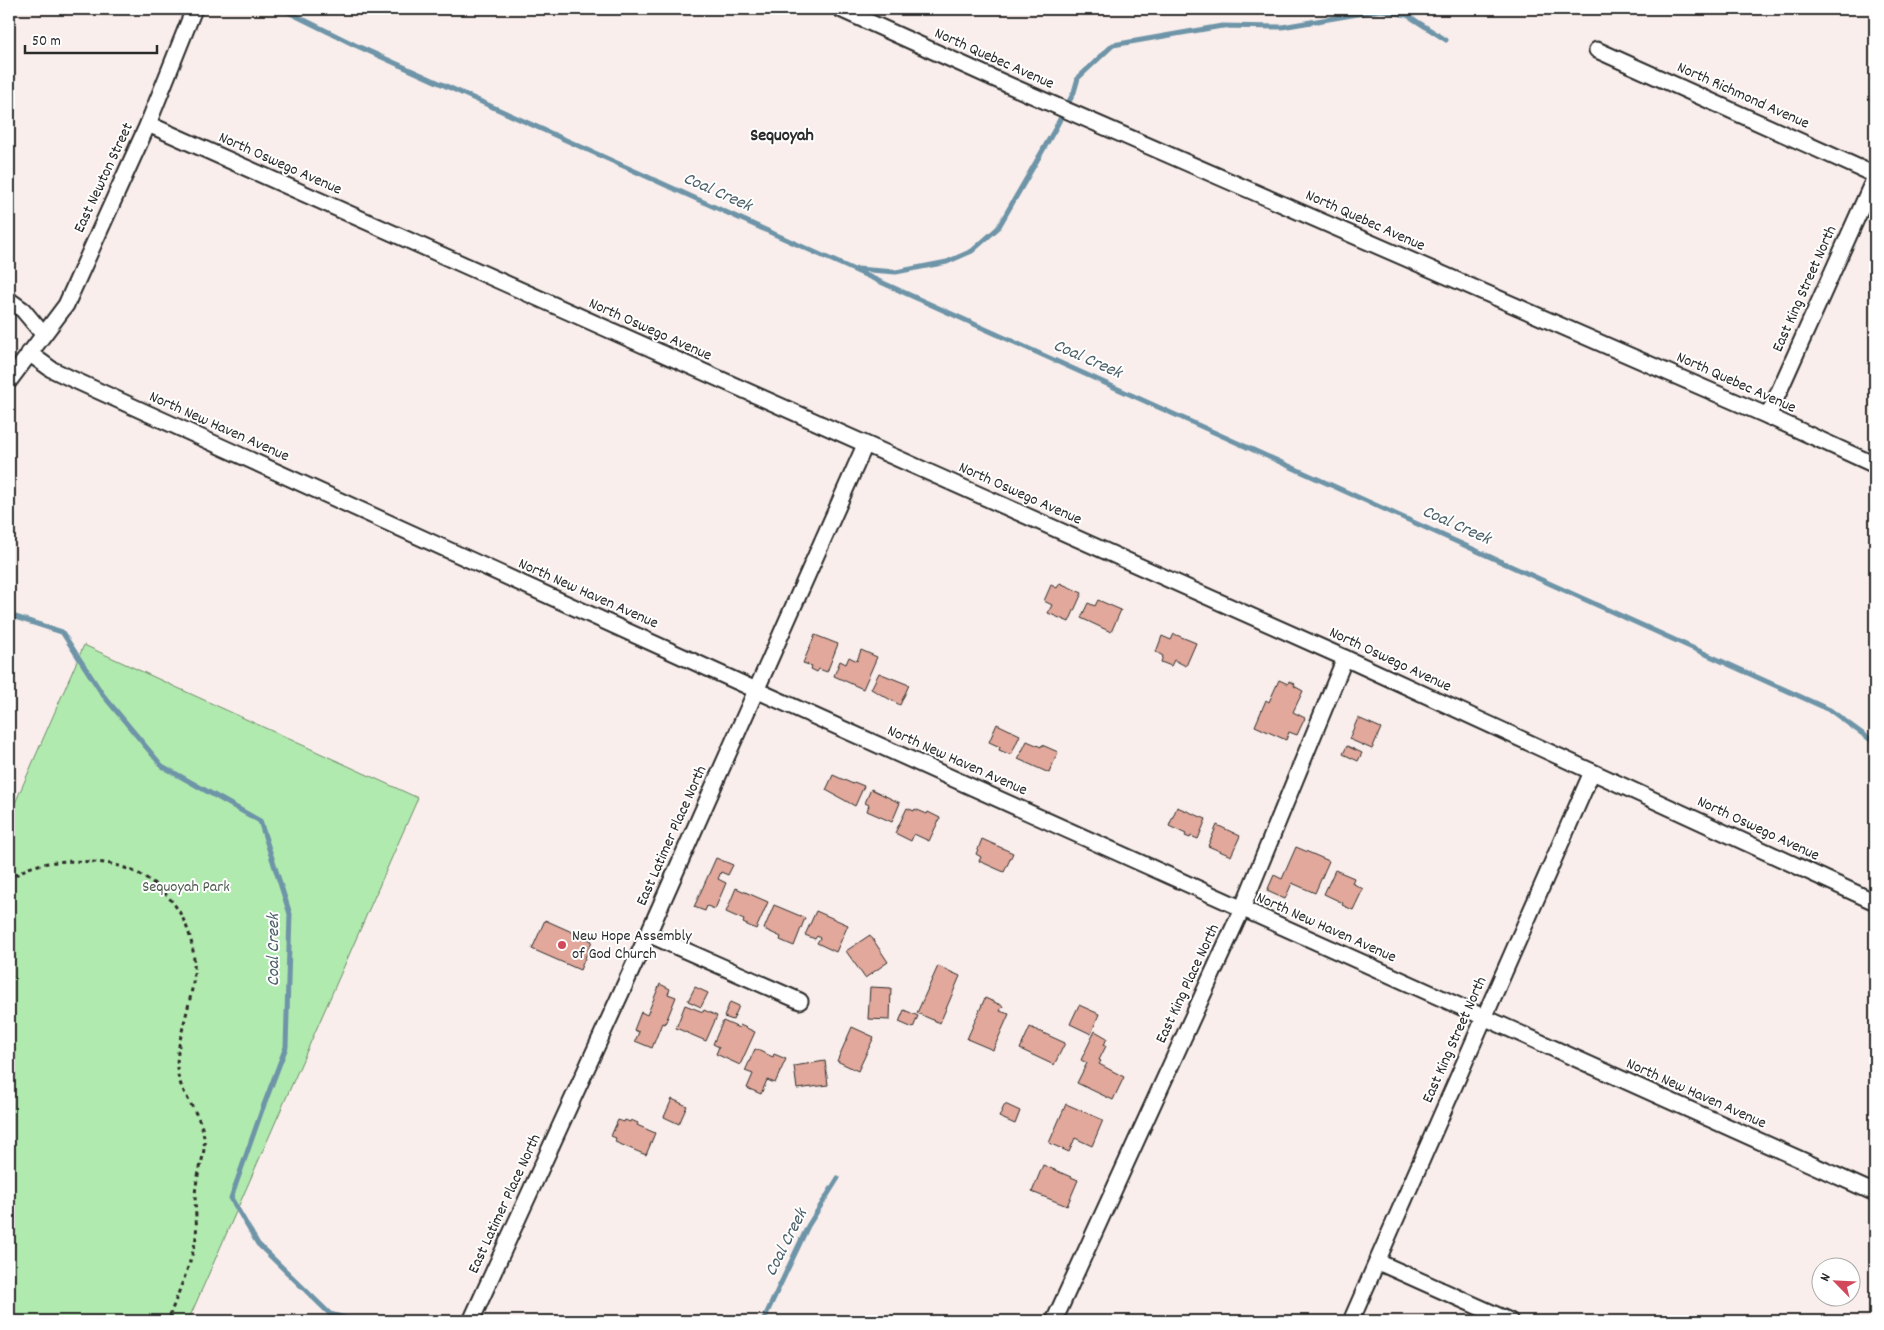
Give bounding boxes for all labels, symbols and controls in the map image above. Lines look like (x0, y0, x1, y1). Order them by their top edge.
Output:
scale bar (25, 22, 158, 54)
street label: North Quebec Avenue (930, 22, 1058, 96)
text: 50 m (32, 31, 61, 53)
street label: North Richmond Avenue (1673, 56, 1813, 136)
street label: East Newton Street (68, 119, 140, 237)
district label: Sequoyah (750, 124, 814, 149)
street label: North Oswego Avenue (215, 127, 345, 201)
water label: Coal Creek (679, 167, 757, 220)
street label: North Quebec Avenue (1301, 184, 1429, 258)
street label: East King Street North (1767, 222, 1843, 356)
street label: North Oswego Avenue (585, 293, 715, 367)
water label: Coal Creek (1049, 334, 1127, 387)
street label: North Quebec Avenue (1672, 346, 1800, 420)
street label: North New Haven Avenue (145, 386, 293, 468)
street label: North Oswego Avenue (955, 457, 1085, 531)
water label: Coal Creek (1418, 500, 1496, 553)
street label: North New Haven Avenue (514, 553, 662, 635)
street label: North Oswego Avenue (1325, 622, 1455, 698)
street label: North New Haven Avenue (883, 720, 1031, 802)
street label: East Latimer Place North (631, 762, 713, 910)
street label: North Oswego Avenue (1693, 791, 1823, 867)
park label: Sequoyah Park (142, 876, 230, 899)
street label: North New Haven Avenue (1252, 887, 1400, 969)
water label: Coal Creek (262, 912, 287, 986)
street label: East King Place North (1150, 921, 1226, 1047)
place label: New Hope Assembly of God Church (572, 925, 692, 966)
marker: New Hope Assembly of God Church (556, 939, 568, 951)
street label: East King Street North (1417, 973, 1493, 1107)
street label: North New Haven Avenue (1622, 1053, 1770, 1135)
street label: East Latimer Place North (463, 1130, 547, 1278)
water label: Coal Creek (759, 1204, 815, 1281)
north arrow (1812, 1258, 1862, 1308)
text: N (1815, 1270, 1837, 1285)

